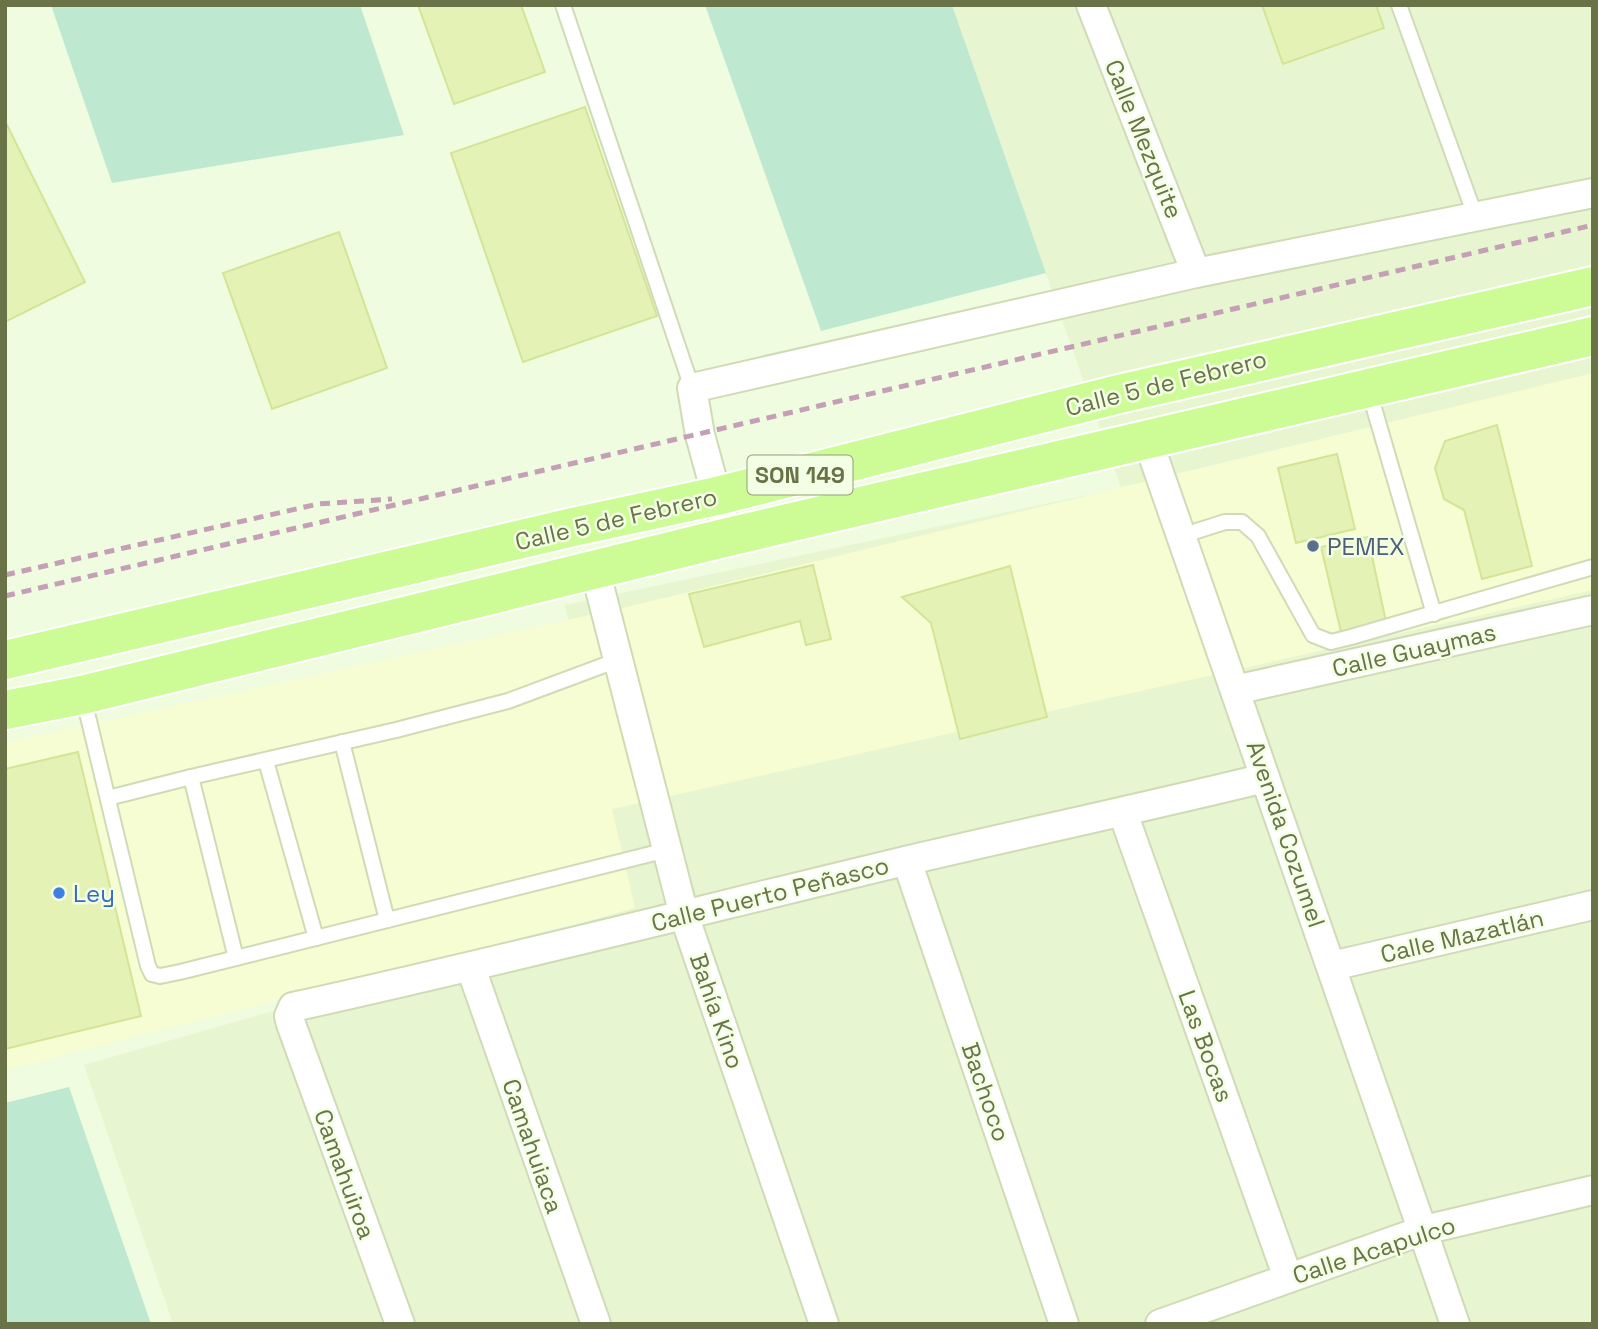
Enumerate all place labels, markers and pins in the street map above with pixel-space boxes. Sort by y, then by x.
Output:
place label: PEMEX [1327,531,1405,562]
marker: PEMEX [1305,538,1321,554]
place label: Ley [73,878,115,909]
marker: Ley [51,885,67,901]

